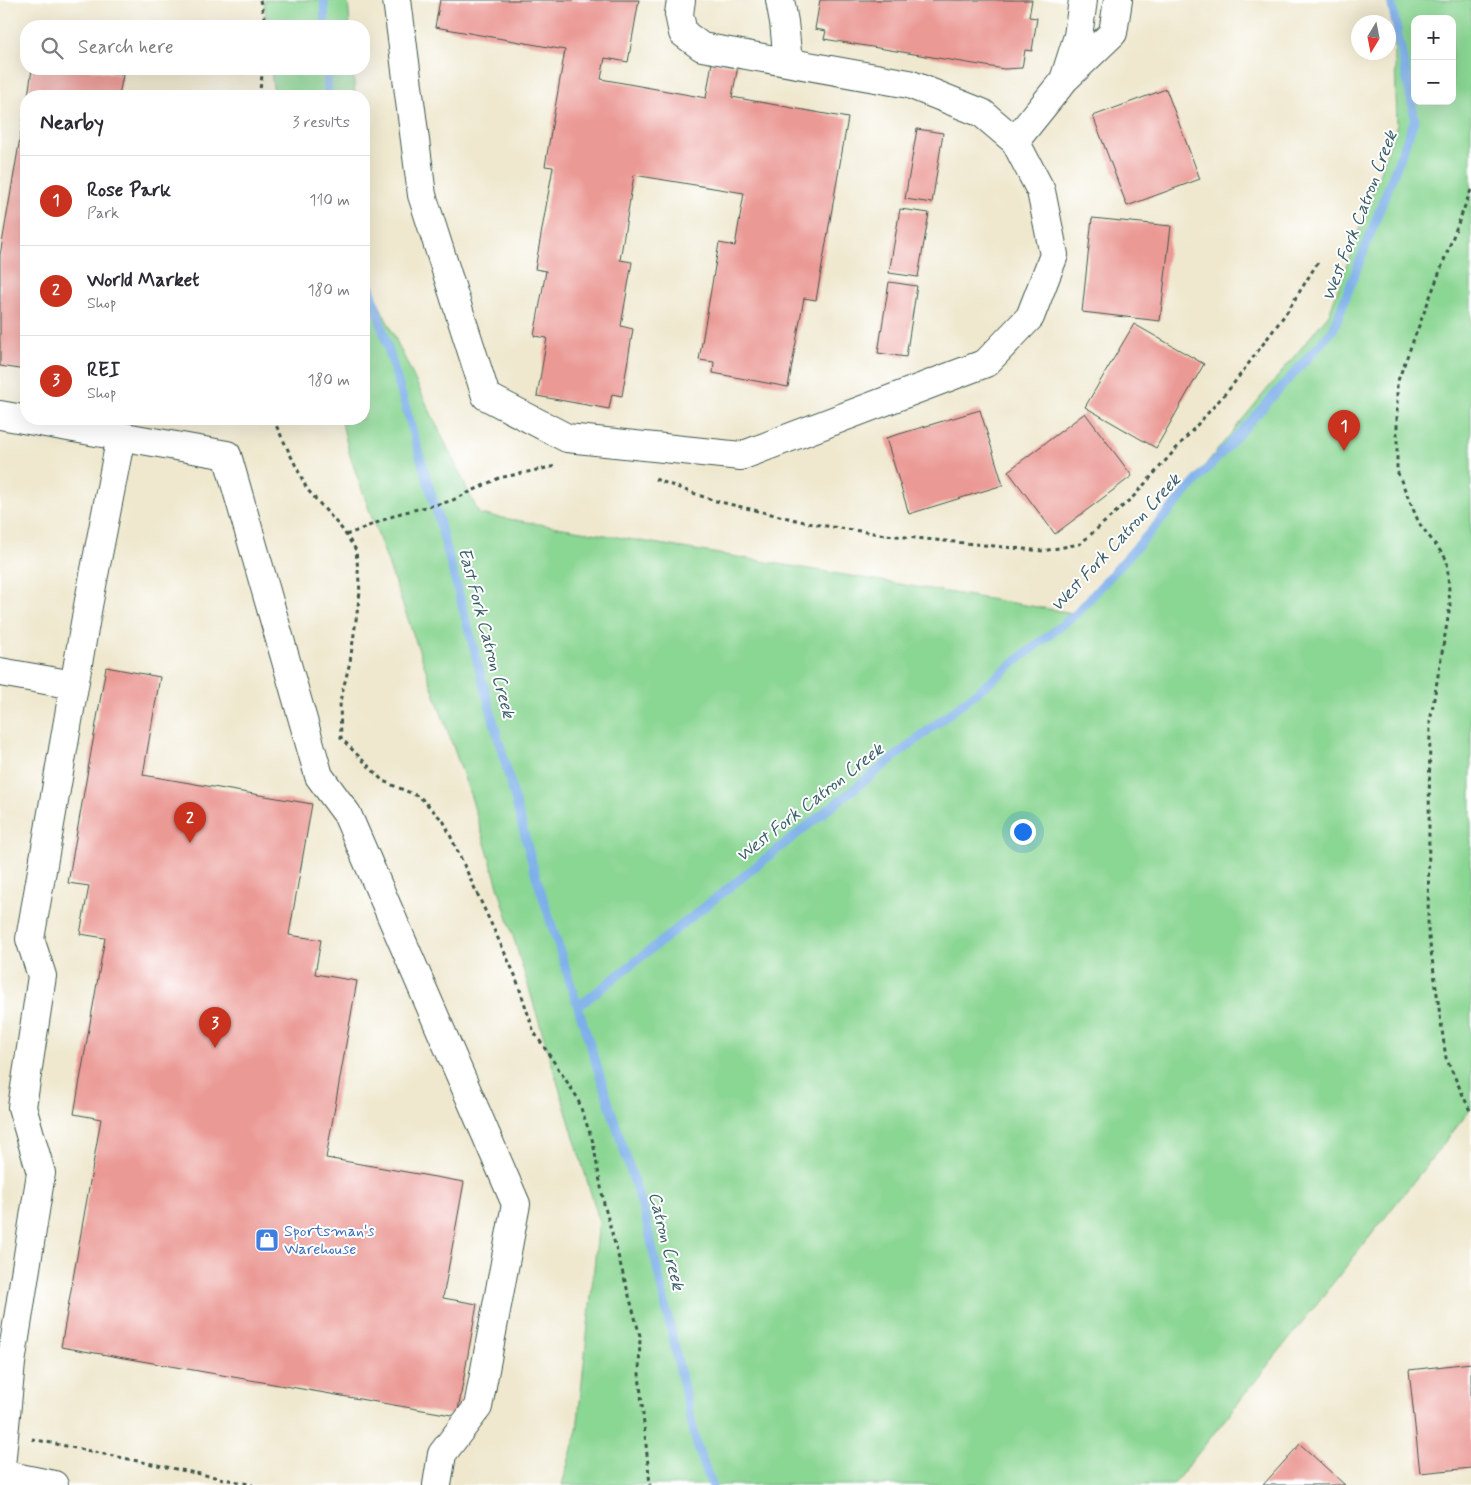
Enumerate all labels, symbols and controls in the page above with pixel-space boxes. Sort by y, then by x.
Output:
north arrow [1351,15,1396,60]
map controls [1411,15,1456,105]
button: + [1411,15,1456,60]
search box [20,20,370,75]
icon: search [38,34,66,62]
text: Search here [78,35,174,60]
button: − [1411,60,1456,105]
text: Nearby [40,109,104,137]
text: 3 results [292,112,350,133]
water label: West Fork Catron Creek [1316,126,1404,305]
text: Rose Park [87,178,171,203]
text: 1 [52,190,60,211]
text: 110 m [309,190,350,211]
text: Park [87,203,119,224]
text: World Market [87,268,199,293]
text: 2 [52,280,60,301]
text: 180 m [307,280,350,301]
text: Shop [87,293,116,314]
text: REI [87,358,120,383]
text: 3 [52,370,60,391]
text: 180 m [307,370,350,391]
text: Shop [87,383,116,404]
pin: 1 [1328,410,1360,451]
water label: West Fork Catron Creek [1046,468,1187,617]
water label: East Fork Catron Creek [452,545,521,722]
water label: West Fork Catron Creek [731,737,889,868]
pin: 2 [174,802,206,843]
your location [1010,819,1036,845]
pin: 3 [199,1007,231,1048]
water label: Catron Creek [642,1189,690,1294]
place label: Sportsman's Warehouse [284,1221,375,1260]
shop icon: Sportsman's Warehouse [254,1227,280,1253]

